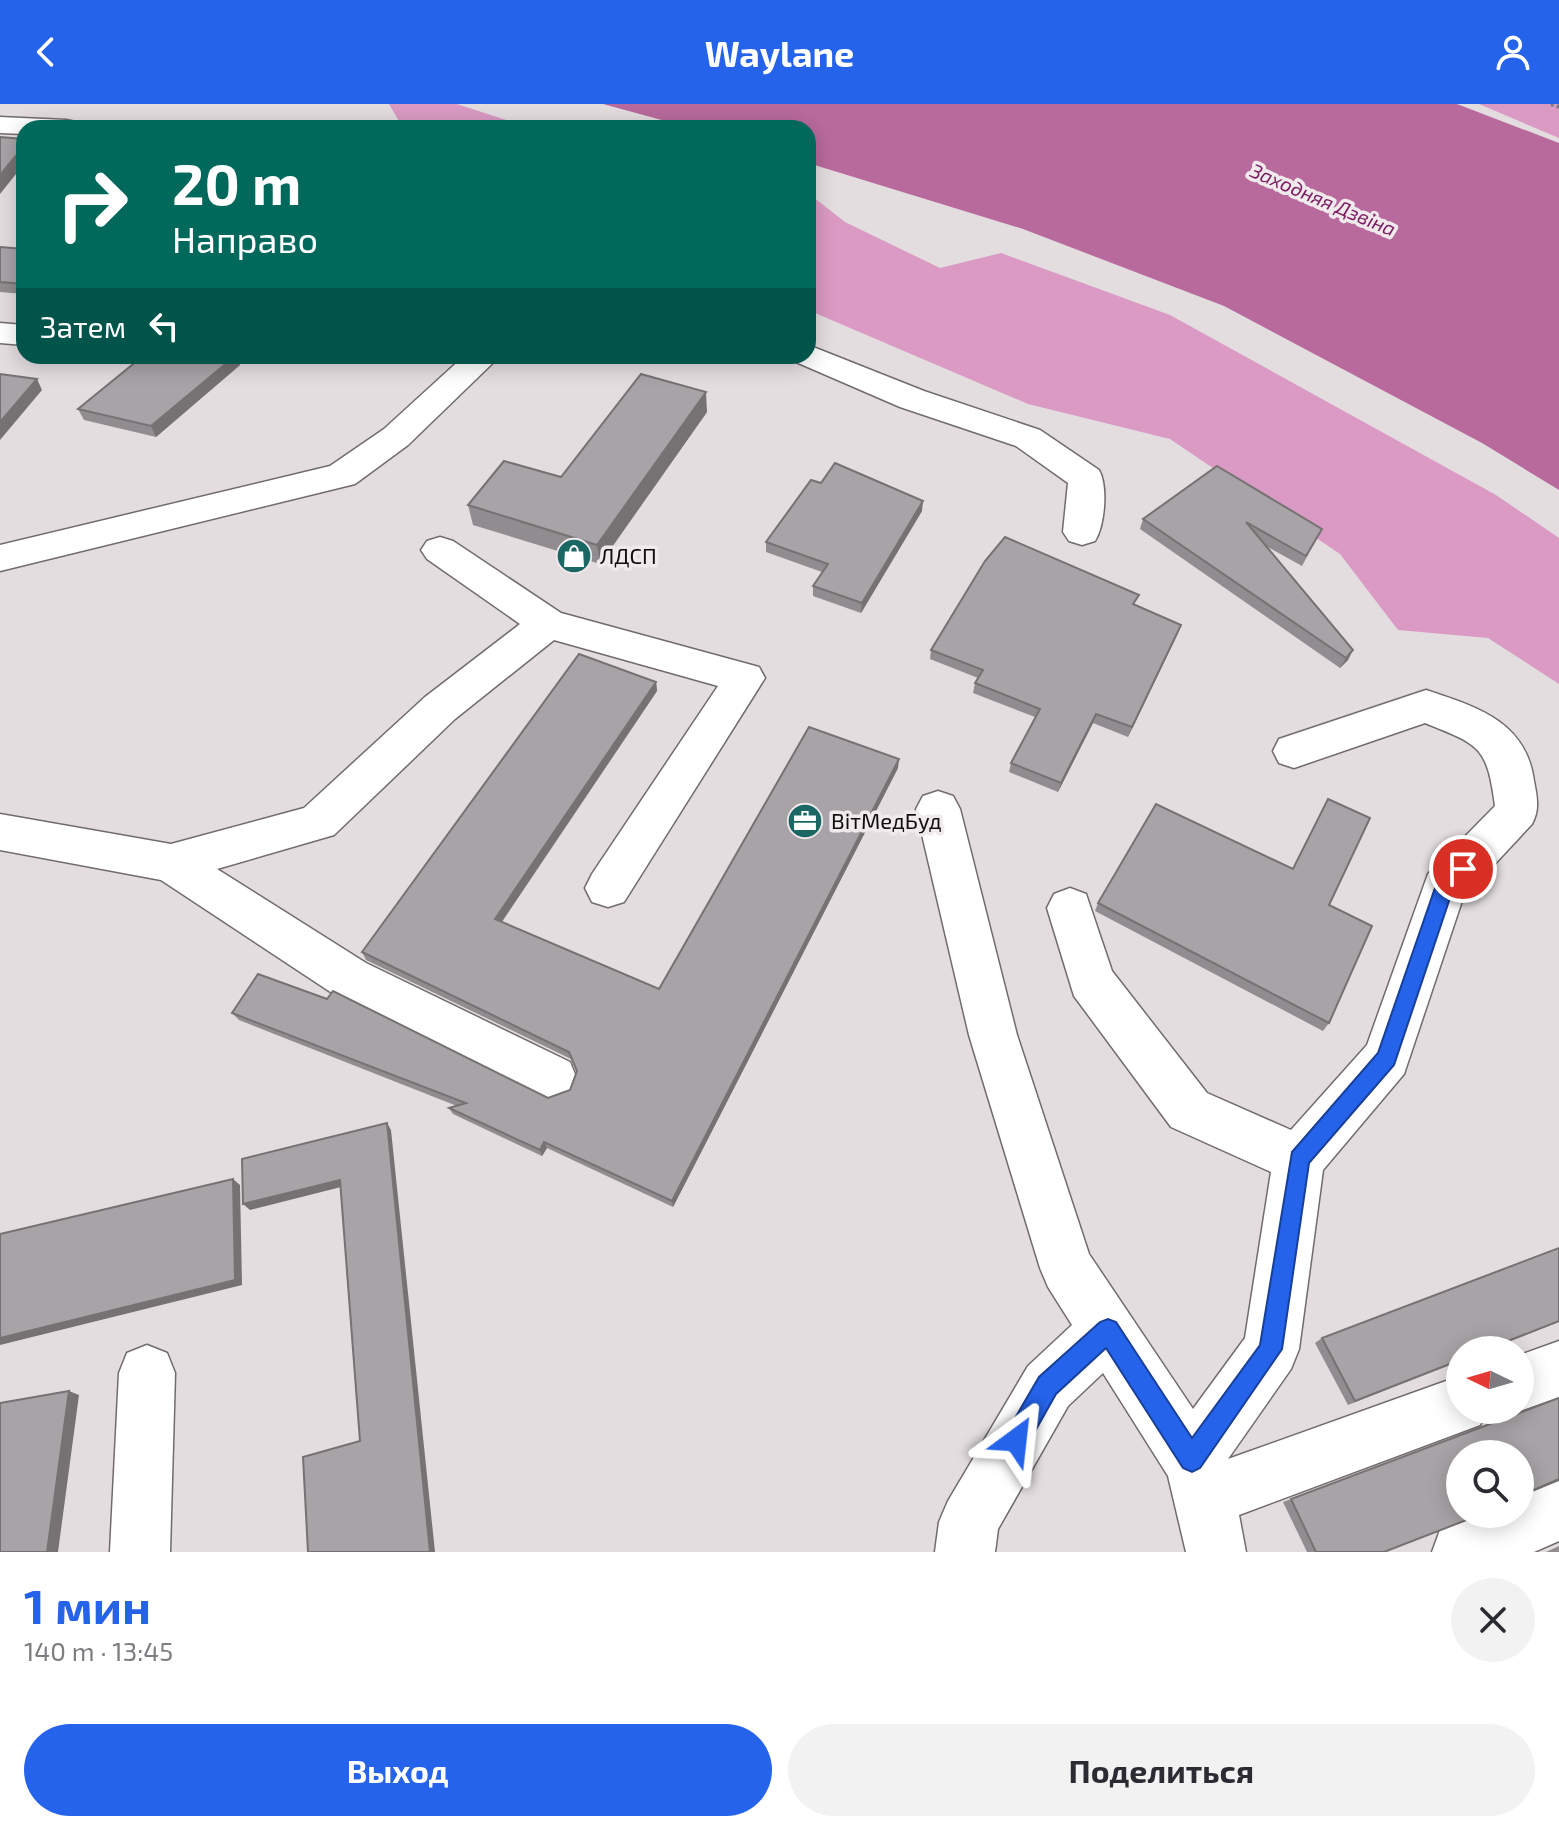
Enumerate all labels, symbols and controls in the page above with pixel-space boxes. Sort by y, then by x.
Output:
icon: back [24,30,68,74]
icon: person [1491,30,1535,74]
text: Waylane [705,31,854,74]
text: 20 m [172,149,301,216]
icon: right [40,152,144,256]
water label: Заходняя Дзвіна [1246,157,1400,241]
text: Направо [172,217,318,260]
icon: left [142,304,186,348]
text: Затем [40,308,126,344]
shop icon: ЛДСП [555,537,593,575]
place label: ЛДСП [600,542,657,568]
office icon: ВітМедБуд [786,802,824,840]
place label: ВітМедБуд [831,807,942,834]
pin [1429,835,1497,903]
icon: arrive [1441,847,1485,891]
north arrow [1446,1336,1534,1424]
map controls [1446,1336,1534,1528]
position arrow [974,1398,1058,1482]
button: search [1446,1440,1534,1528]
text: 1 мин [24,1576,151,1634]
button: close [1451,1578,1535,1662]
text: 140 m · 13:45 [24,1635,173,1666]
button: Выход [24,1724,772,1816]
button: Поделиться [788,1724,1535,1816]

